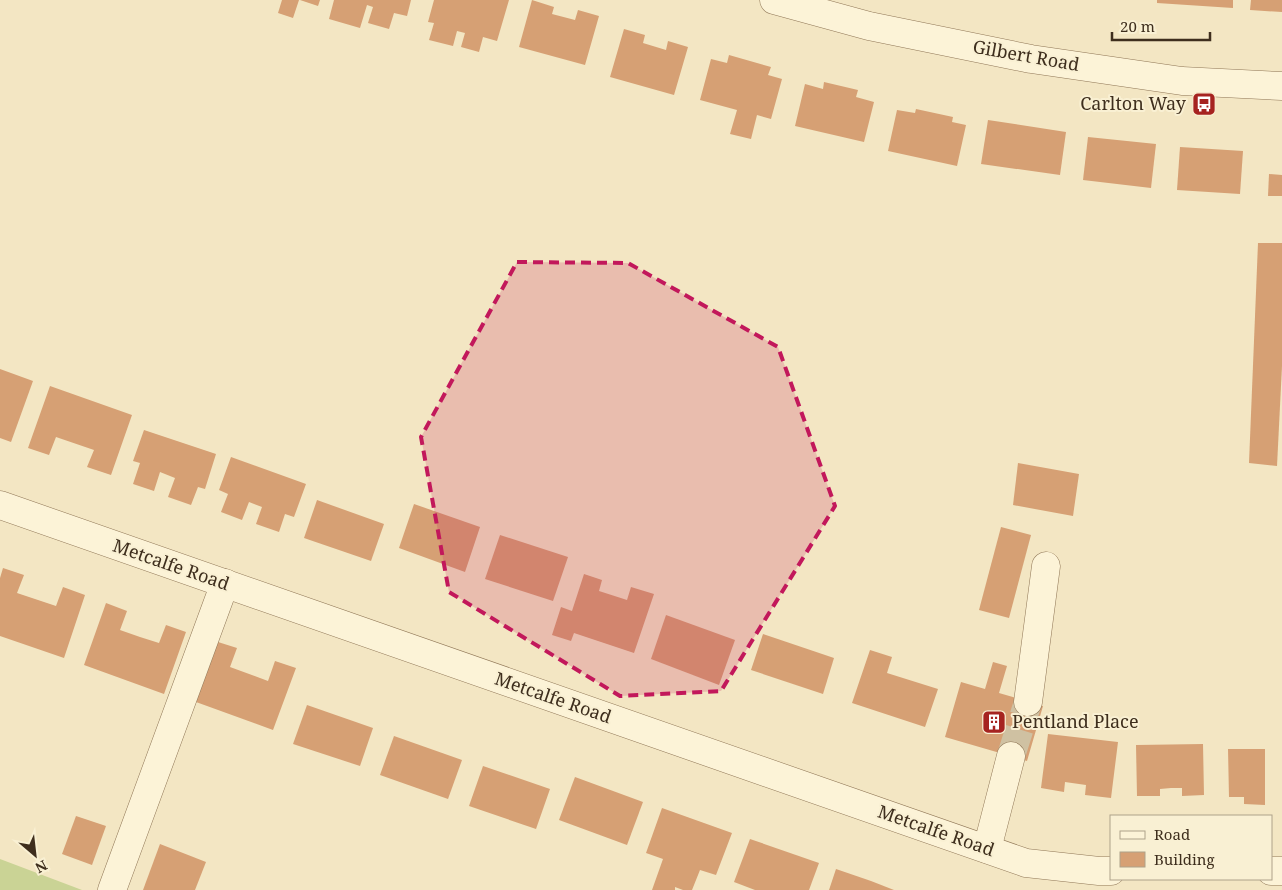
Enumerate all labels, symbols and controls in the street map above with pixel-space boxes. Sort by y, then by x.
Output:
scale bar [1112,10,1210,42]
text: 20 m [1120,16,1155,36]
street label: Gilbert Road [971,34,1081,76]
place label: Carlton Way [1080,91,1187,115]
bus stop icon: Carlton Way [1191,91,1217,117]
street label: Metcalfe Road [110,533,233,595]
street label: Metcalfe Road [492,666,615,728]
building icon: Pentland Place [981,709,1007,735]
place label: Pentland Place [1012,709,1139,733]
street label: Metcalfe Road [875,799,998,861]
legend [1110,815,1272,880]
text: Road [1154,824,1190,844]
north arrow [10,830,60,880]
text: Building [1154,849,1215,869]
text: N [32,856,51,878]

